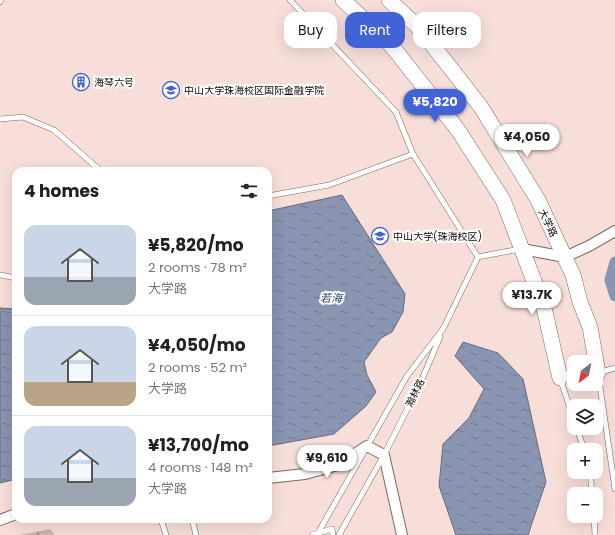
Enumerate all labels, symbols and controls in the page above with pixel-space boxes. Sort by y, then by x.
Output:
chip: Buy [284,12,337,48]
chip: Rent [345,12,405,48]
chip: Filters [413,12,481,48]
building icon: 海琴六号 [71,72,91,92]
place label: 海琴六号 [94,75,134,90]
school or university icon: 中山大学珠海校区国际金融学院 [161,80,181,100]
place label: 中山大学珠海校区国际金融学院 [184,83,324,98]
pin: ¥5,820 [402,89,468,123]
text: ¥5,820 [412,92,458,111]
pin: ¥4,050 [494,124,560,158]
text: ¥4,050 [504,127,550,146]
text: 4 homes [24,179,99,203]
icon: filters [238,180,260,202]
street label: 大学路 [535,206,561,240]
school or university icon: 中山大学(珠海校区) [370,226,390,246]
place label: 中山大学(珠海校区) [393,229,482,244]
text: ¥5,820/mo [148,233,244,257]
icon: home [56,241,104,289]
text: 2 rooms · 78 m² [148,258,247,277]
text: 大学路 [148,279,187,298]
pin: ¥13.7K [499,282,565,316]
text: ¥13.7K [511,285,553,304]
water label: 若海 [320,290,344,306]
text: ¥4,050/mo [148,333,246,357]
icon: home [56,342,104,390]
north arrow [567,355,603,391]
map controls [567,355,603,523]
text: 2 rooms · 52 m² [148,358,247,377]
street label: 瀚林路 [402,376,428,410]
text: 大学路 [148,379,187,398]
button: layers [567,399,603,435]
text: ¥13,700/mo [148,433,249,457]
icon: home [56,442,104,490]
button: + [567,443,603,479]
pin: ¥9,610 [294,445,360,479]
text: ¥9,610 [306,448,348,467]
text: 4 rooms · 148 m² [148,458,253,477]
text: 大学路 [148,479,187,498]
button: − [567,487,603,523]

